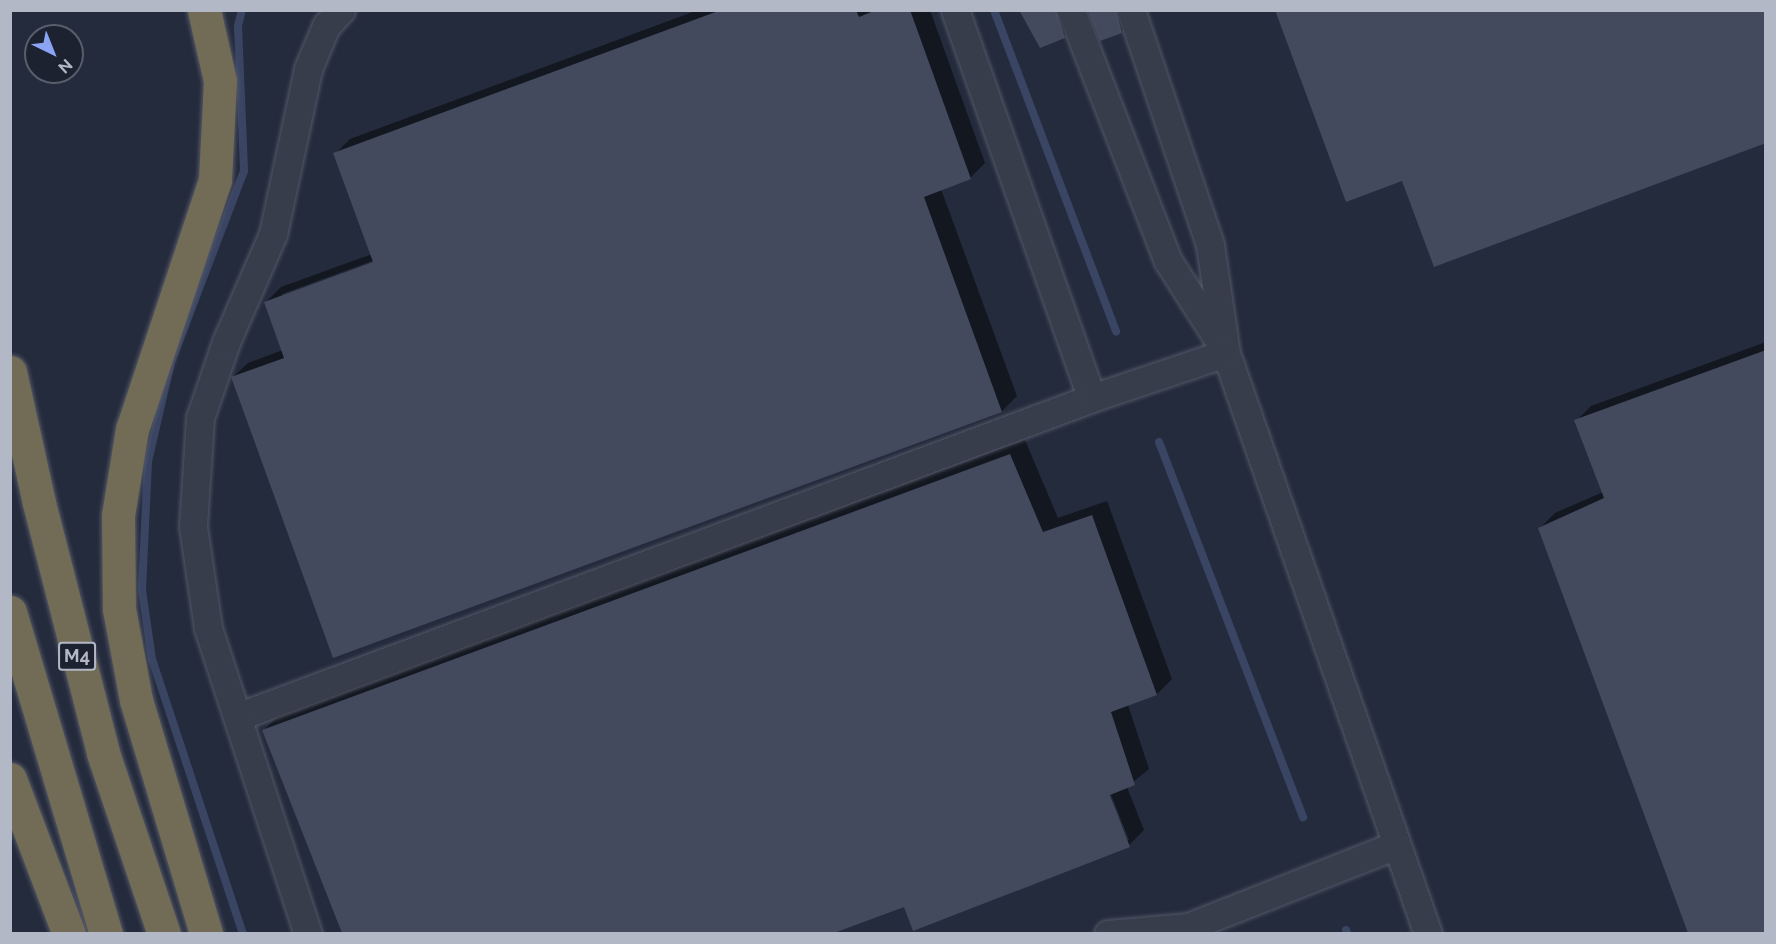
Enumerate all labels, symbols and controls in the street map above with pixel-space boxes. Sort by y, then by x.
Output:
north arrow [24,24,84,84]
text: N [54,55,76,77]
road number: M4 [58,641,97,671]

